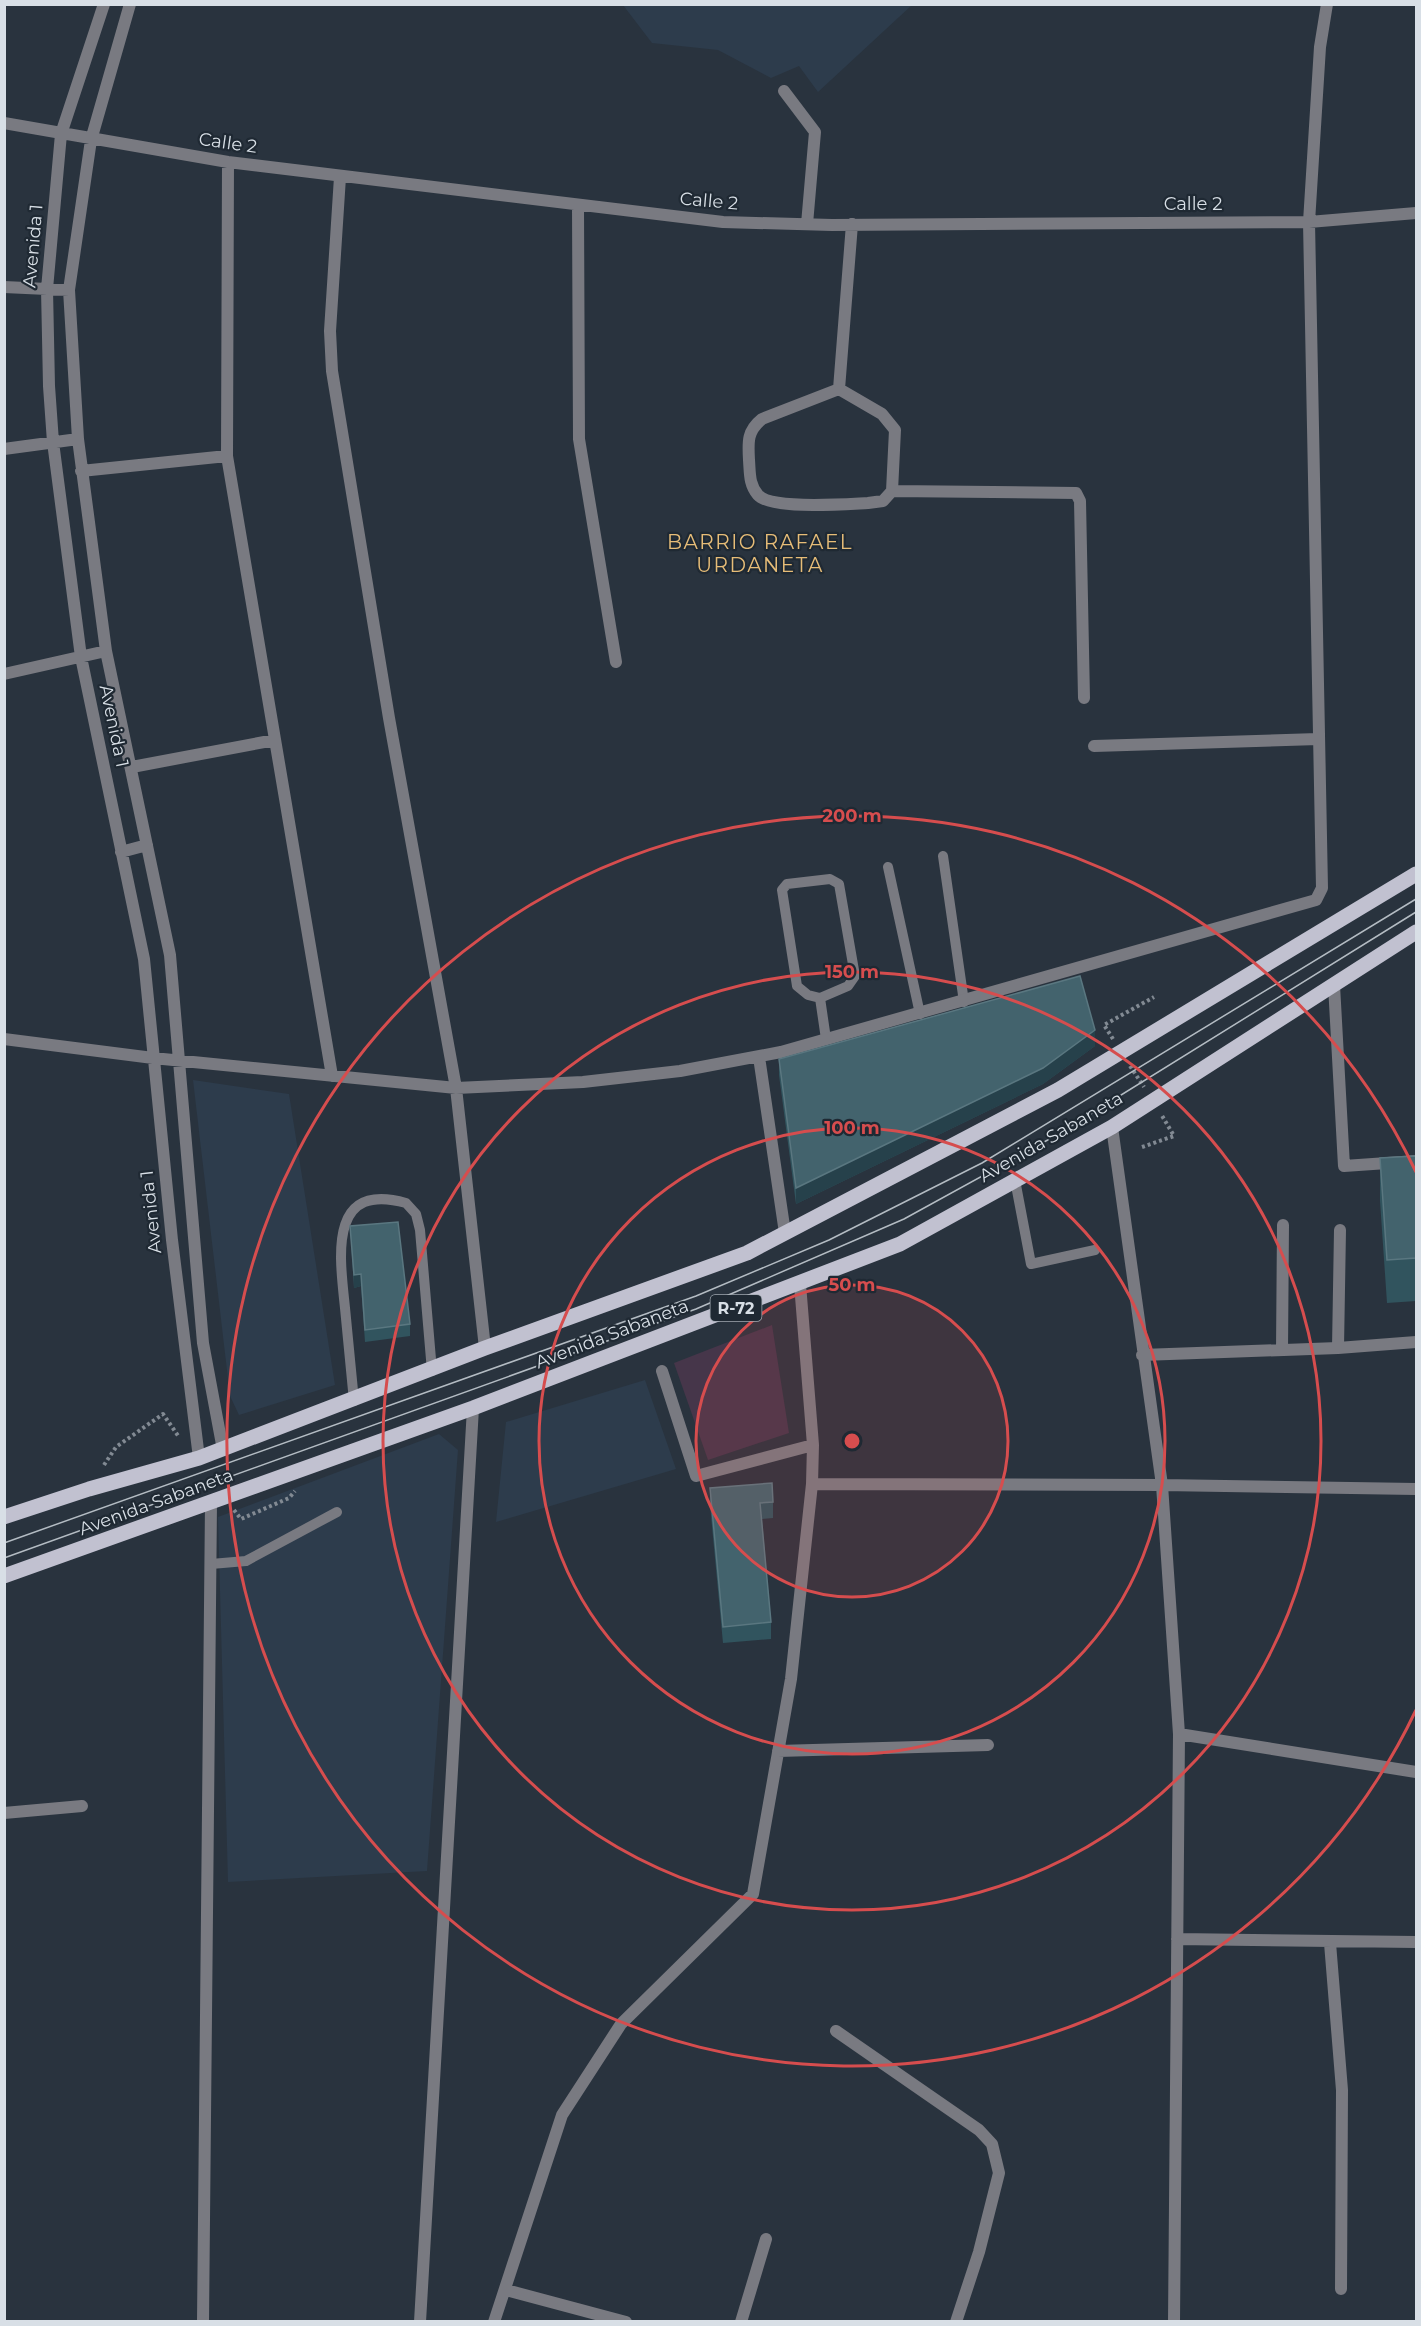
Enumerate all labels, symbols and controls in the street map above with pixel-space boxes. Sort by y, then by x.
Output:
street label: Calle 2 [197,128,259,158]
street label: Calle 2 [679,187,739,215]
street label: Calle 2 [1164,193,1222,215]
street label: Avenida 1 [18,203,48,289]
district label: BARRIO RAFAEL URDANETA [667,530,853,577]
street label: Avenida 1 [95,683,133,769]
text: 200 m [822,805,882,827]
text: 150 m [825,961,879,983]
street label: Avenida Sabaneta [975,1087,1127,1187]
text: 100 m [824,1117,880,1139]
street label: Avenida 1 [136,1169,166,1255]
text: 50 m [829,1274,875,1296]
street label: Avenida Sabaneta [532,1295,692,1373]
road number: R-72 [710,1295,762,1321]
centre of rings [842,1431,862,1451]
street label: Avenida Sabaneta [76,1464,236,1540]

